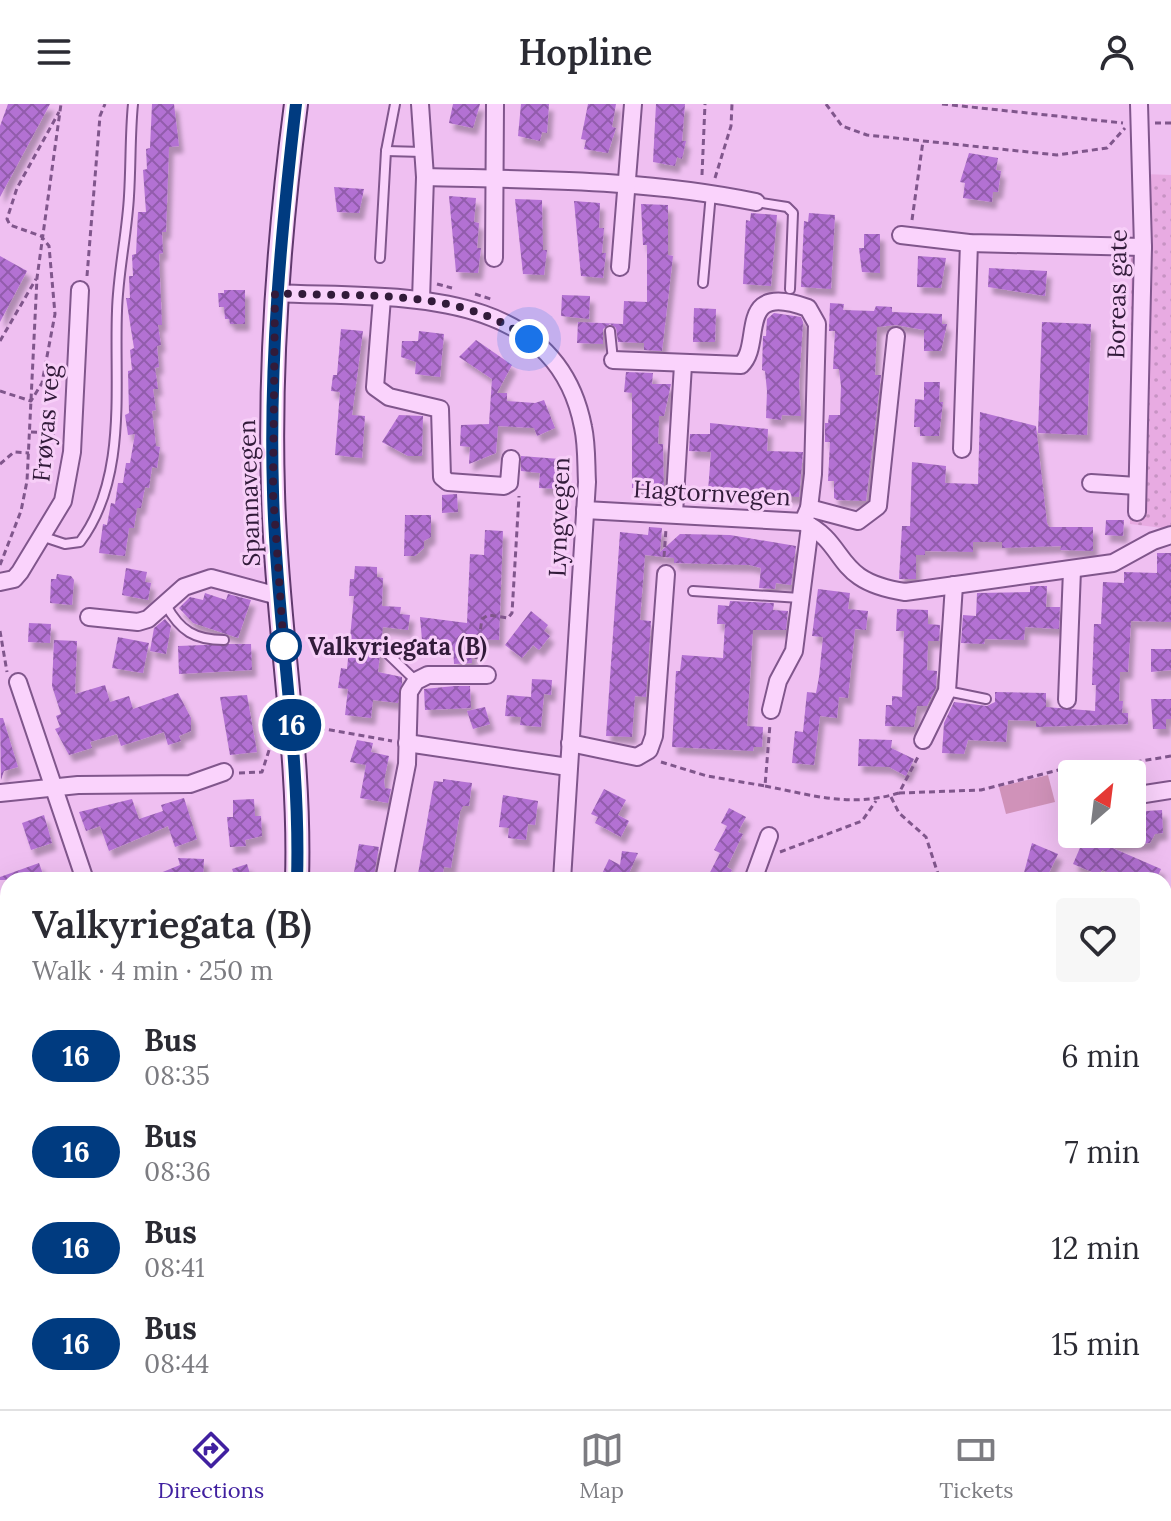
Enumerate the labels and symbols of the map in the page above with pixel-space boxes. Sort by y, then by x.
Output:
street label: Boreas gate [1100,229,1134,359]
your location [509,319,549,359]
street label: Frøyas veg [25,362,67,483]
street label: Spannavegen [231,419,267,567]
street label: Lyngvegen [541,457,577,577]
street label: Hagtornvegen [632,473,792,513]
marker: Valkyriegata (B) [267,629,301,663]
place label: Valkyriegata (B) [308,631,487,662]
line badge: 16 [256,699,328,751]
north arrow [1058,760,1146,848]

